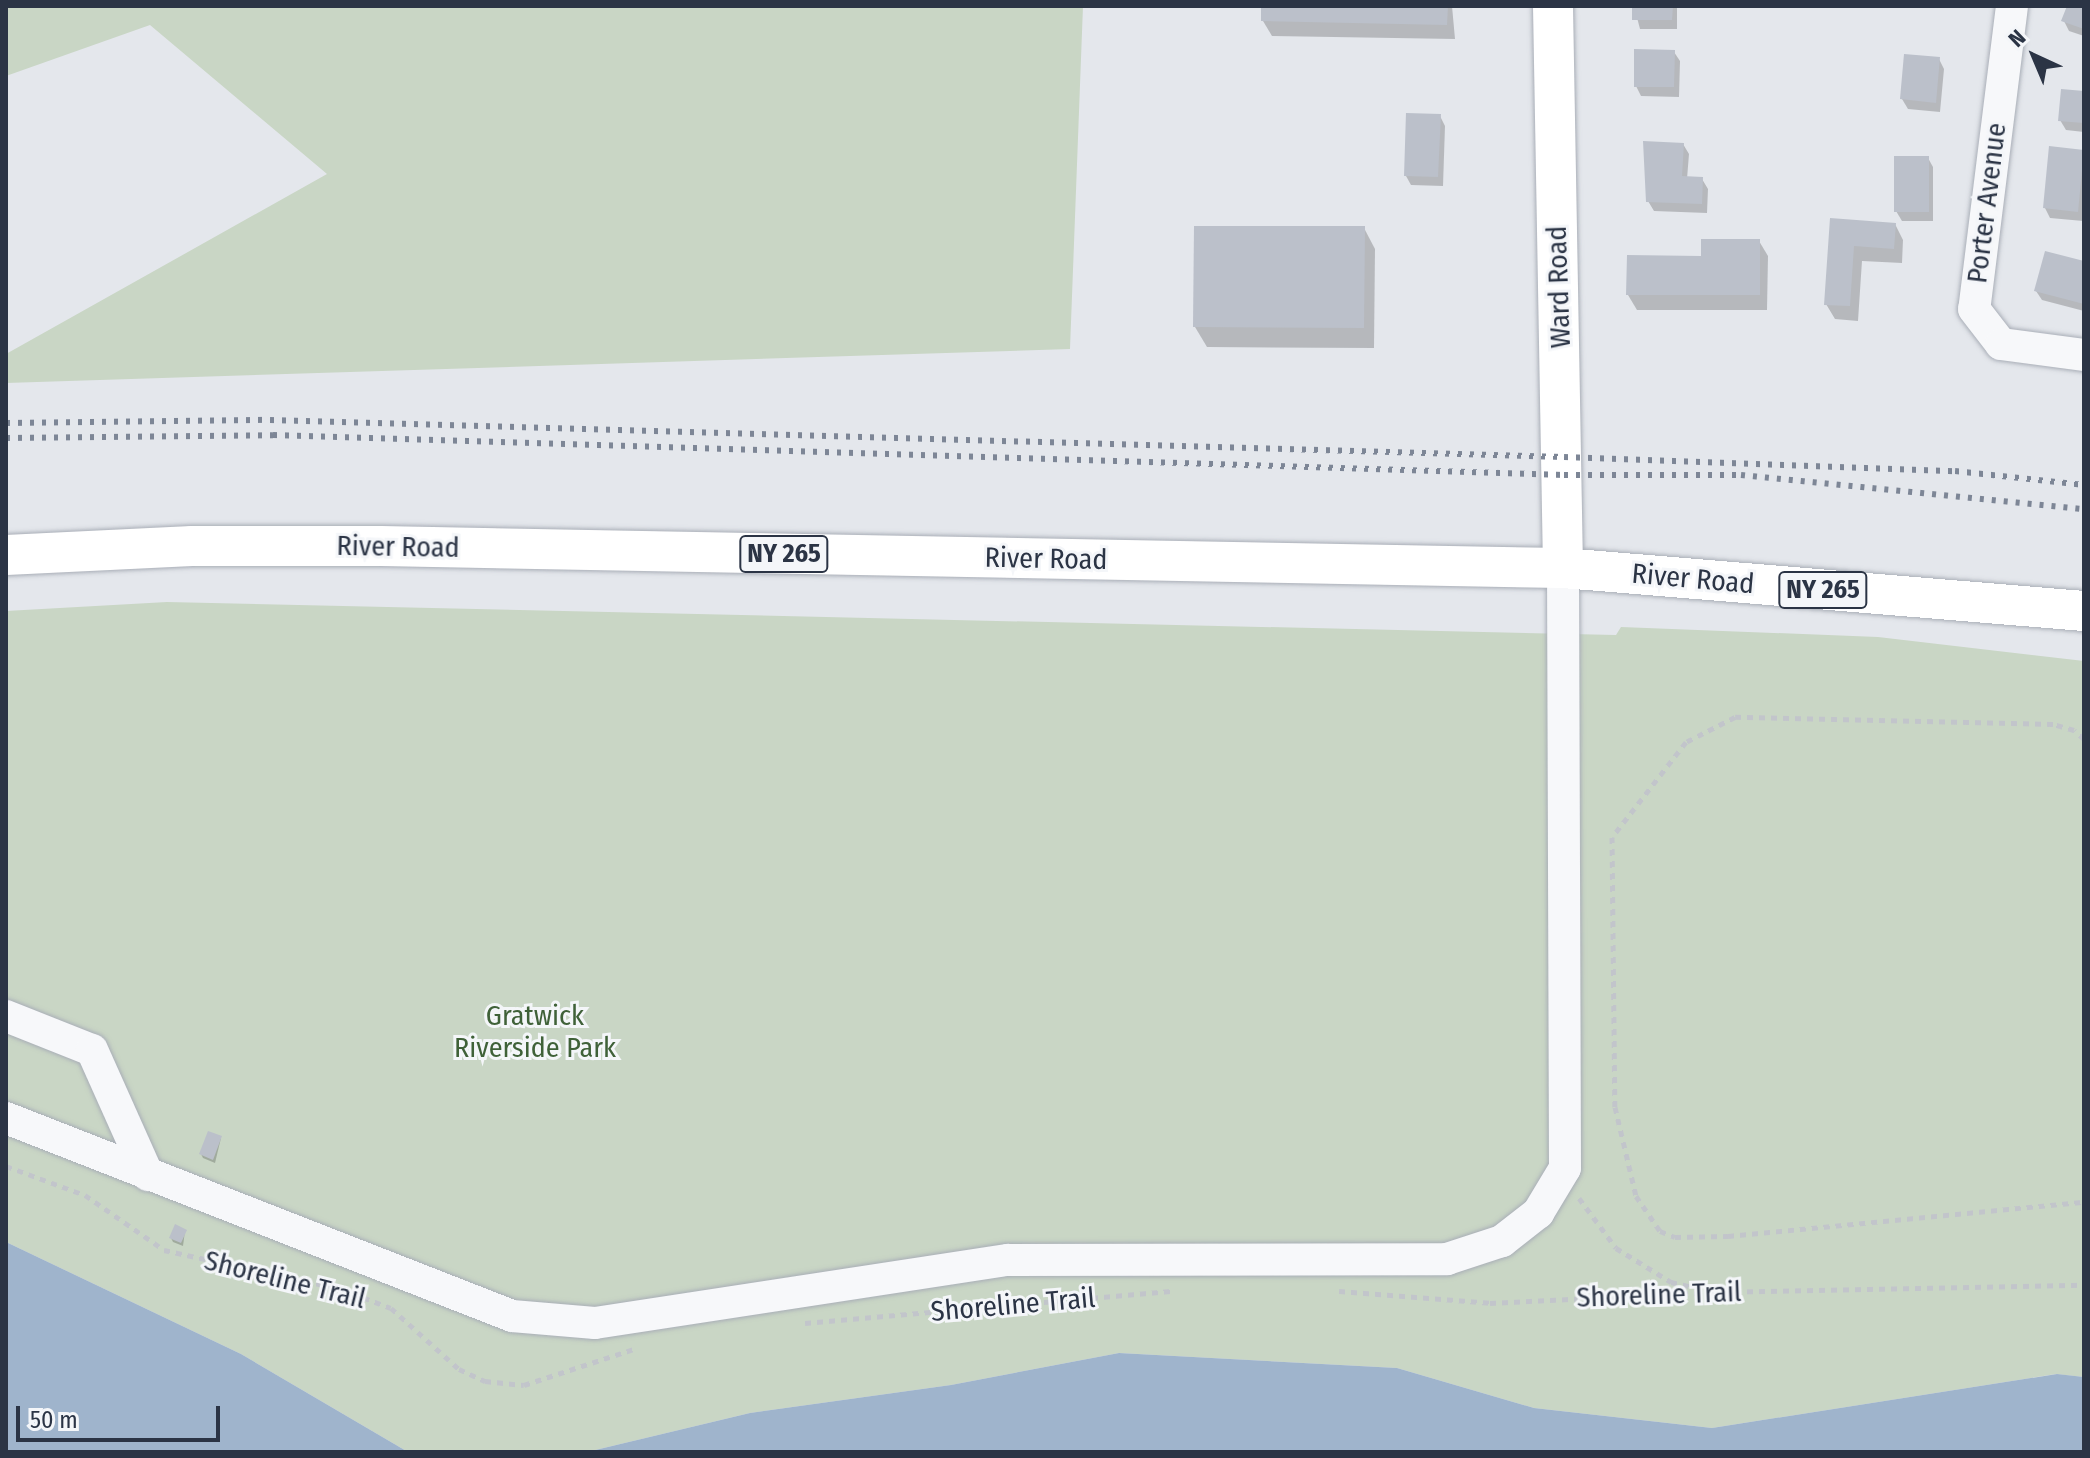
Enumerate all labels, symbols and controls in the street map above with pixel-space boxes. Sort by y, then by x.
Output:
north arrow [1994,16,2074,96]
text: N [2003,24,2031,53]
street label: Porter Avenue [1960,121,2014,285]
street label: Ward Road [1540,225,1578,349]
street label: River Road [336,529,460,565]
road number: NY 265 [738,532,830,576]
street label: River Road [984,541,1108,577]
street label: River Road [1630,557,1756,601]
road number: NY 265 [1777,568,1869,612]
park label: Gratwick Riverside Park [454,999,616,1065]
street label: Shoreline Trail [201,1244,369,1316]
street label: Shoreline Trail [1576,1275,1742,1315]
street label: Shoreline Trail [929,1281,1097,1329]
scale bar [20,1390,224,1440]
text: 50 m [30,1406,78,1434]

